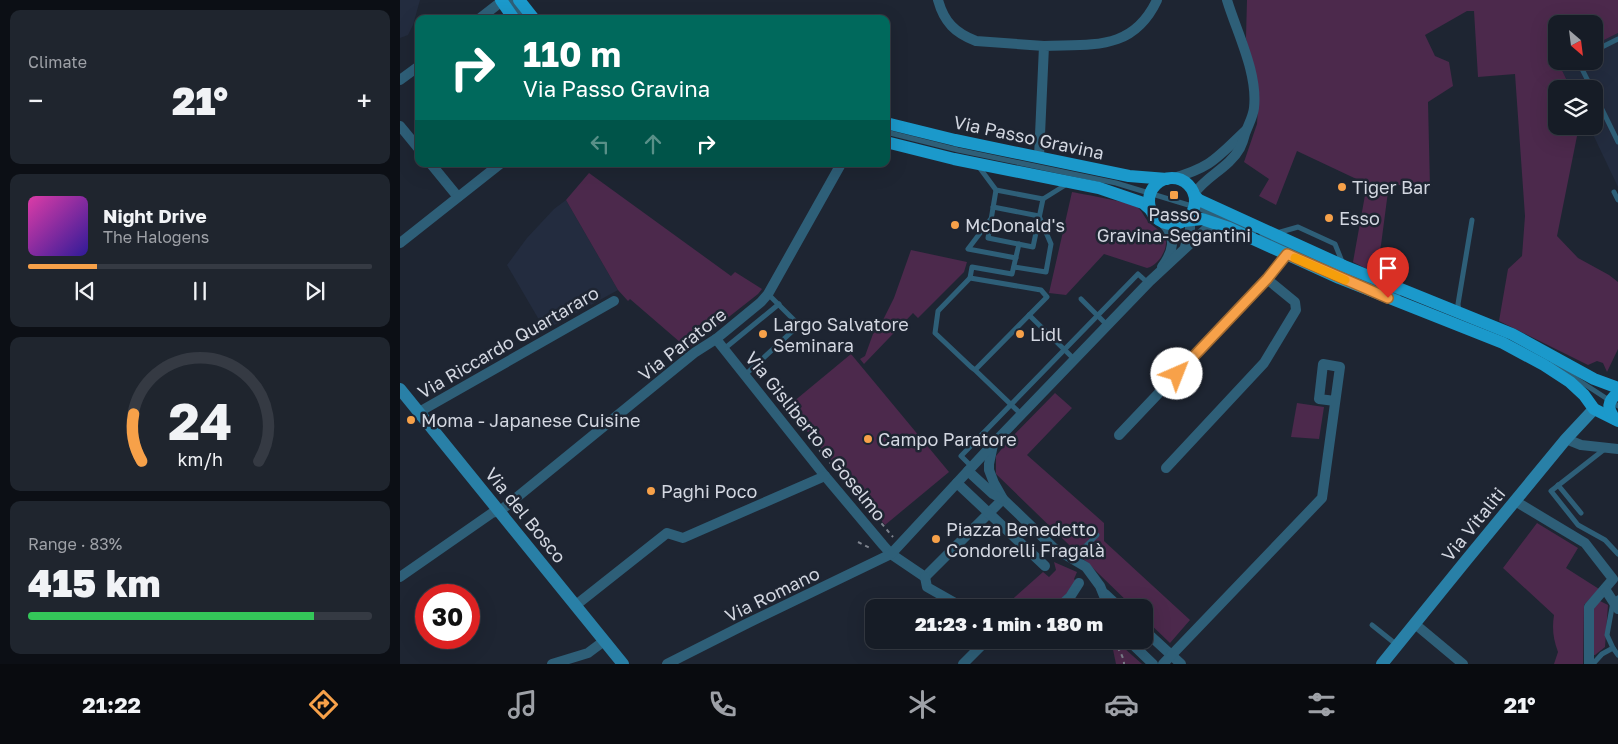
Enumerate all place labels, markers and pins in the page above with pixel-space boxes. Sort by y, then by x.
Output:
place label: Tiger Bar [1352,176,1430,198]
marker: Tiger Bar [1336,181,1348,193]
marker: Passo Gravina-Segantini [1168,189,1180,201]
place label: Passo Gravina-Segantini [1097,203,1251,246]
place label: Esso [1339,207,1380,229]
marker: Esso [1323,212,1335,224]
place label: McDonald's [965,214,1065,236]
marker: McDonald's [949,219,961,231]
pin [1367,247,1409,298]
place label: Largo Salvatore Seminara [773,313,909,356]
place label: Lidl [1030,323,1062,345]
marker: Largo Salvatore Seminara [757,328,769,340]
marker: Lidl [1014,328,1026,340]
place label: Moma - Japanese Cuisine [421,409,640,431]
marker: Moma - Japanese Cuisine [405,414,417,426]
place label: Campo Paratore [878,428,1017,450]
marker: Campo Paratore [862,433,874,445]
place label: Paghi Poco [661,480,757,502]
marker: Paghi Poco [645,485,657,497]
place label: Piazza Benedetto Condorelli Fragalà [946,518,1105,561]
marker: Piazza Benedetto Condorelli Fragalà [930,533,942,545]

